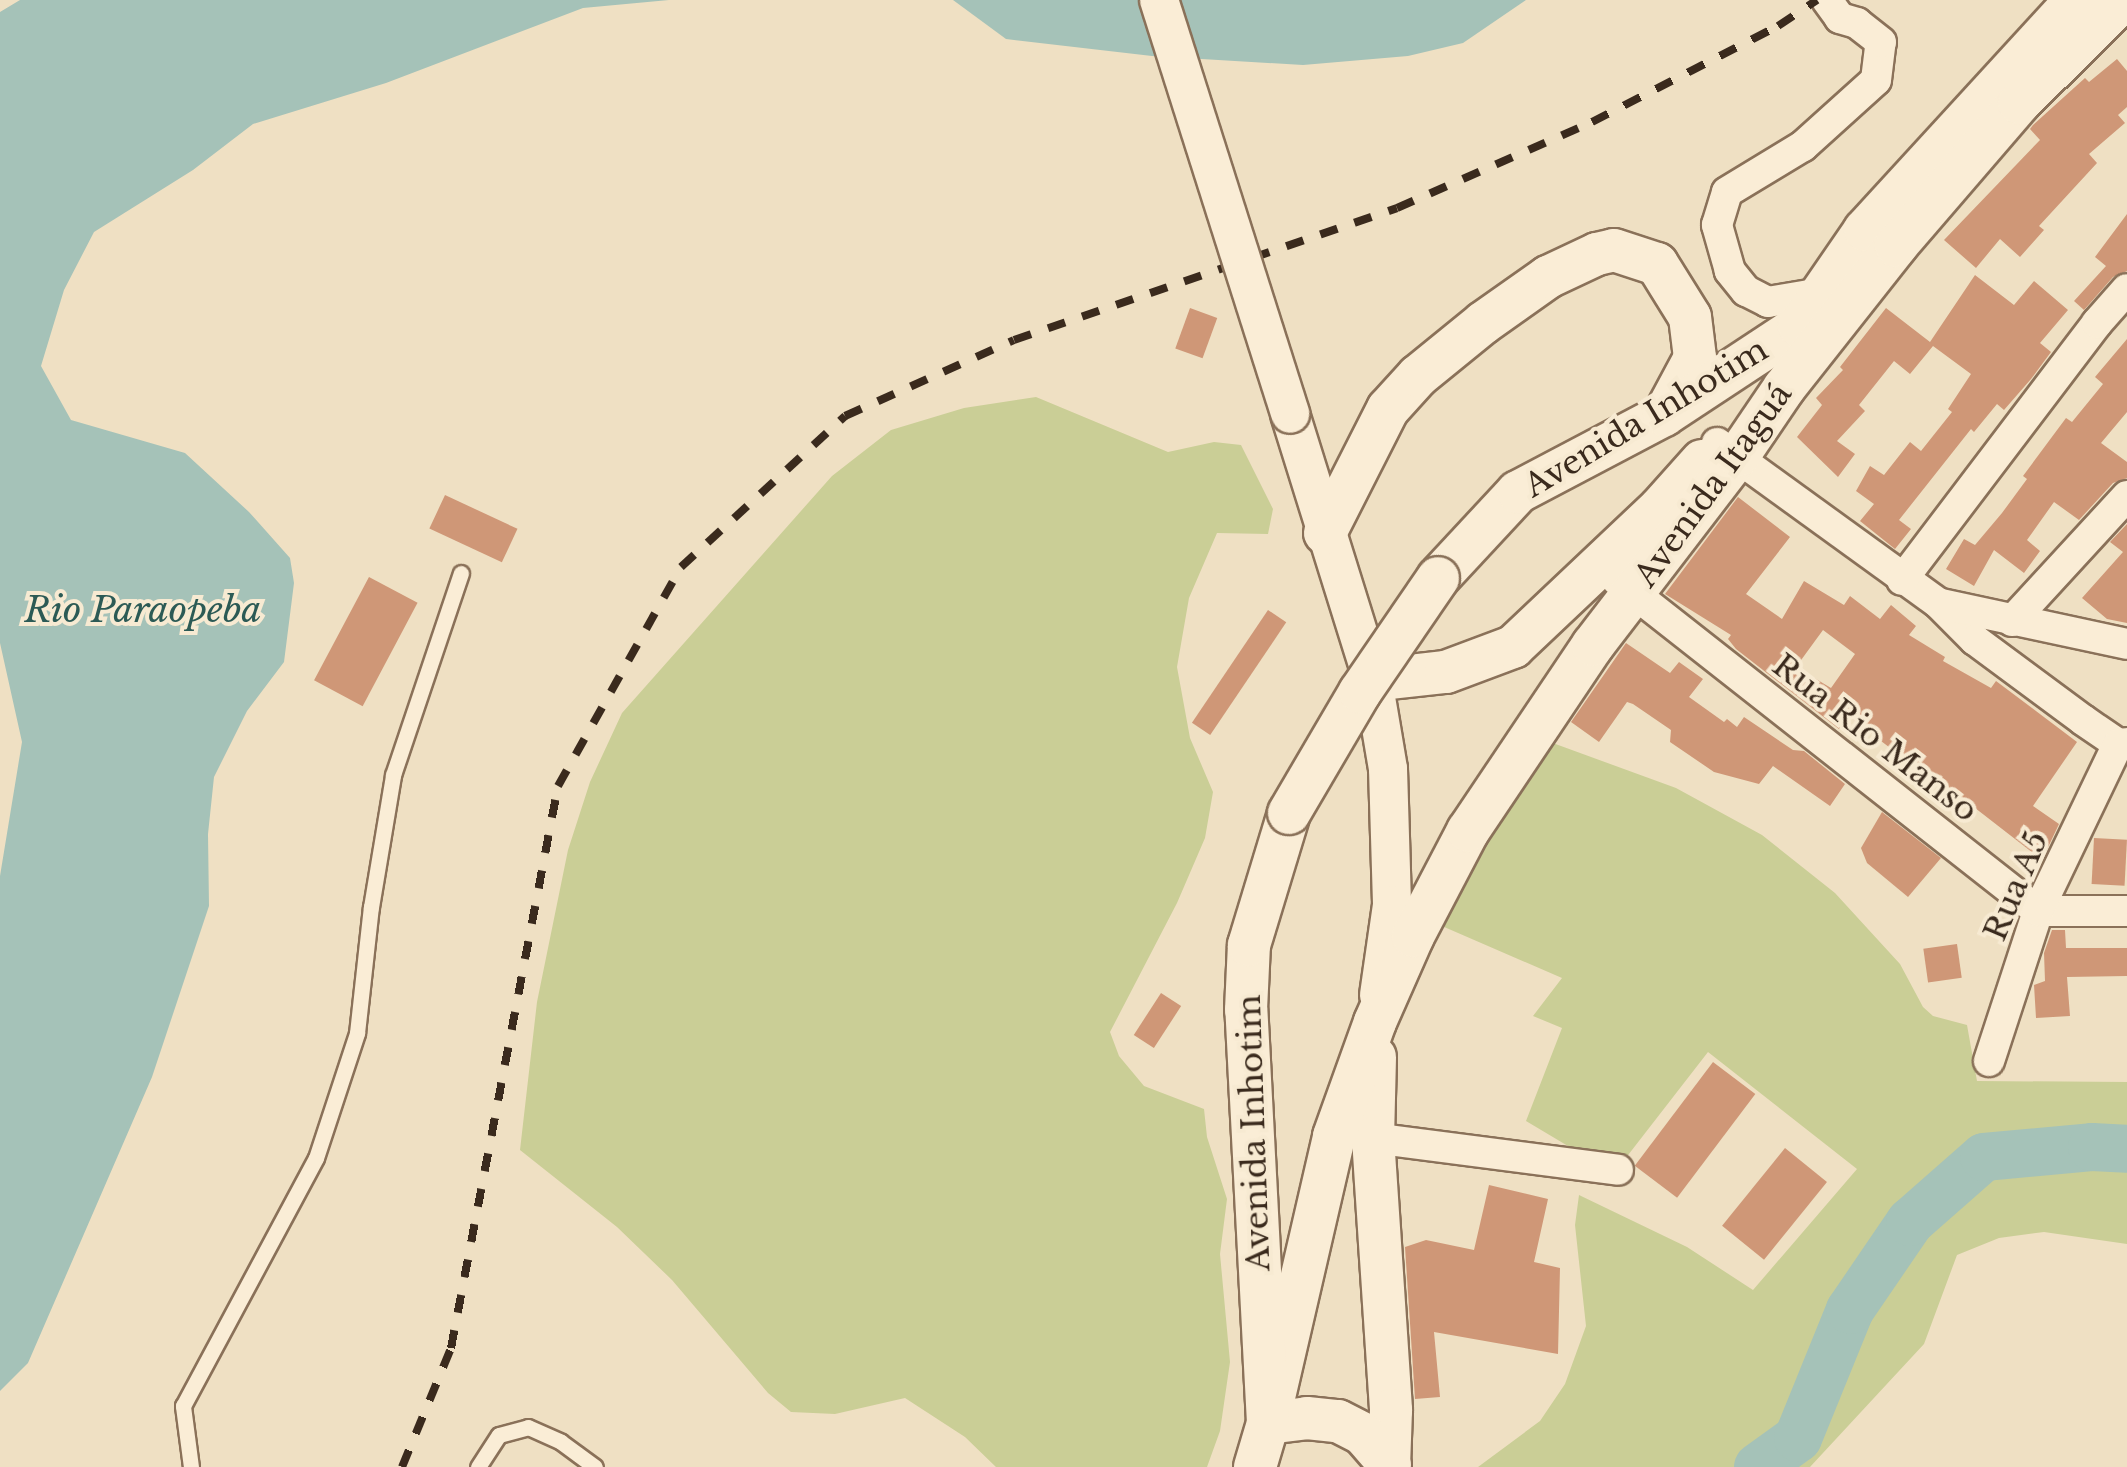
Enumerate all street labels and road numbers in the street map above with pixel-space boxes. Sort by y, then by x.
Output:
street label: Avenida Inhotim [1517,330,1775,506]
street label: Avenida Itaguá [1626,376,1800,594]
street label: Rua Rio Manso [1765,646,1985,830]
street label: Rua A5 [1976,825,2056,947]
street label: Avenida Inhotim [1230,994,1278,1272]

